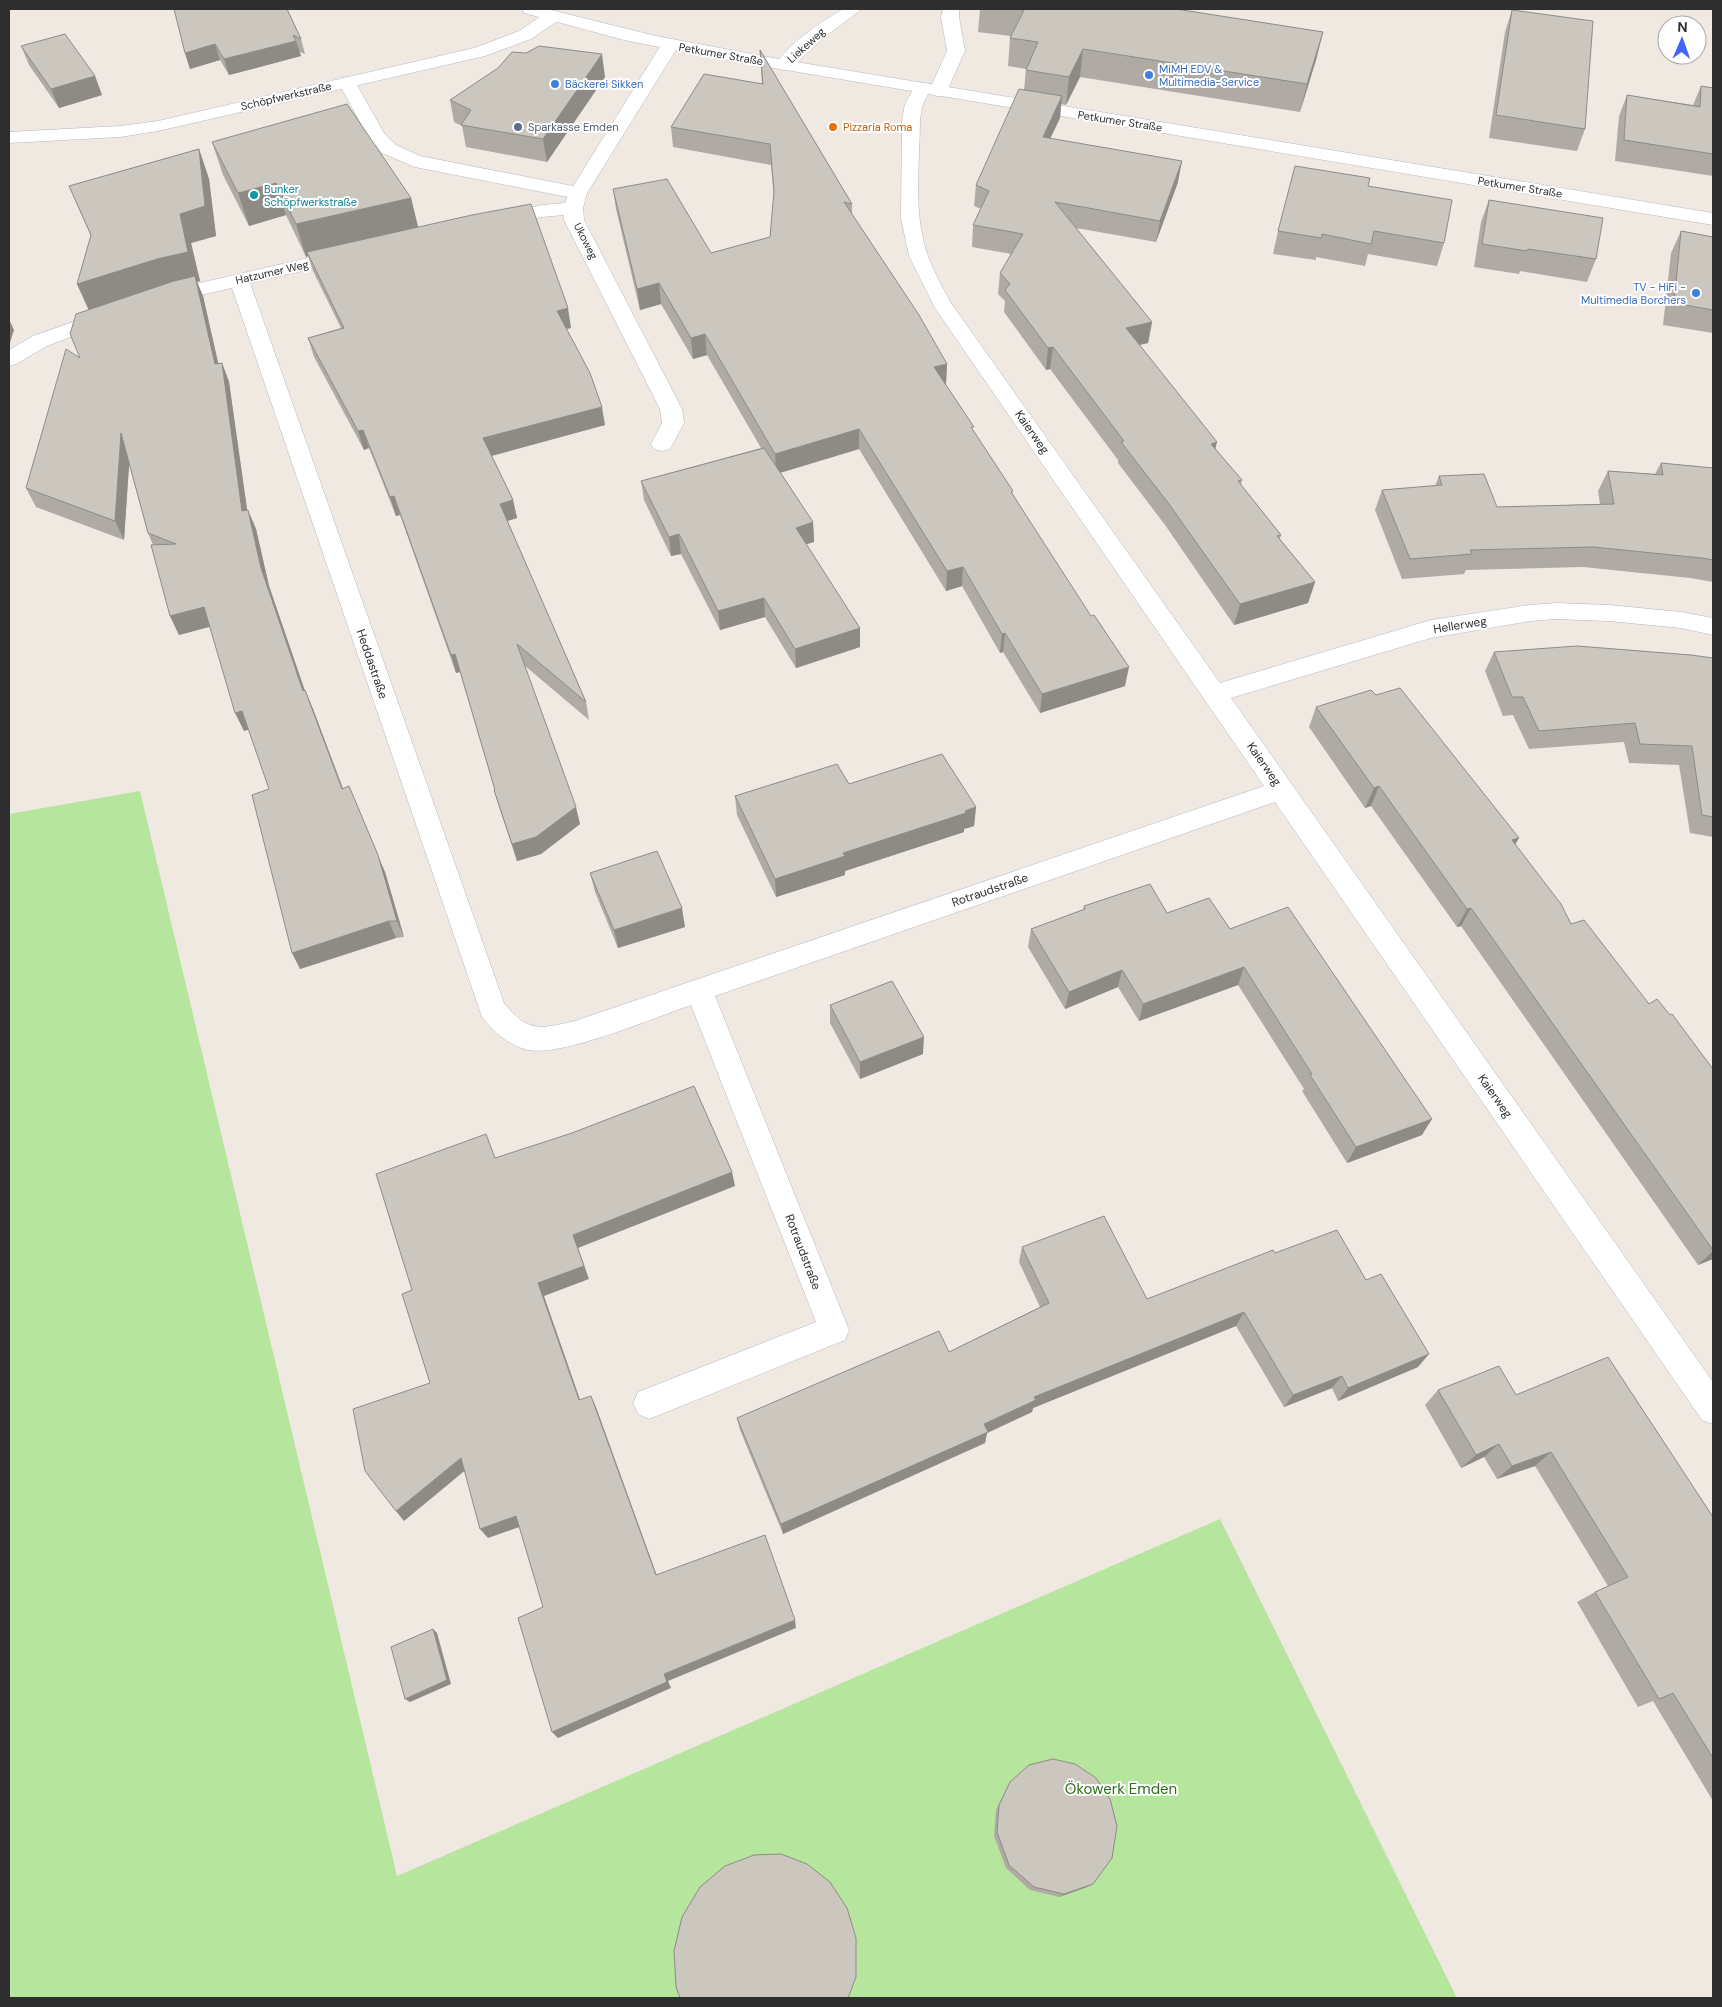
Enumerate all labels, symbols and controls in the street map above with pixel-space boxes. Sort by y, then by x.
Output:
north arrow [1657,15,1707,65]
text: N [1677,18,1688,36]
street label: Liekeweg [784,24,828,66]
street label: Petkumer Straße [678,40,764,68]
place label: MiMH EDV & Multimedia-Service [1159,62,1259,89]
marker: MiMH EDV & Multimedia-Service [1143,69,1155,81]
place label: Bäckerei Sikken [565,77,643,91]
marker: Bäckerei Sikken [549,78,561,90]
street label: Schöpfwerkstraße [239,79,333,113]
street label: Petkumer Straße [1077,107,1163,135]
place label: Sparkasse Emden [528,120,619,134]
place label: Pizzaria Roma [843,120,912,134]
marker: Sparkasse Emden [512,121,524,133]
marker: Pizzaria Roma [827,121,839,133]
street label: Petkumer Straße [1477,173,1563,201]
place label: Bunker Schöpfwerkstraße [264,182,357,209]
marker: Bunker Schöpfwerkstraße [248,189,260,201]
street label: Ukoweg [571,220,601,262]
street label: Hatzumer Weg [234,257,310,287]
place label: TV - HiFi - Multimedia Borchers [1581,280,1686,307]
marker: TV - HiFi - Multimedia Borchers [1690,287,1702,299]
street label: Kaierweg [1011,407,1053,457]
street label: Hellerweg [1432,613,1488,637]
street label: Heddastraße [353,627,391,701]
street label: Kaierweg [1243,739,1285,789]
street label: Rotraudstraße [950,869,1030,911]
street label: Kaierweg [1474,1071,1516,1121]
street label: Rotraudstraße [781,1212,825,1292]
park label: Ökowerk Emden [1065,1779,1177,1799]

